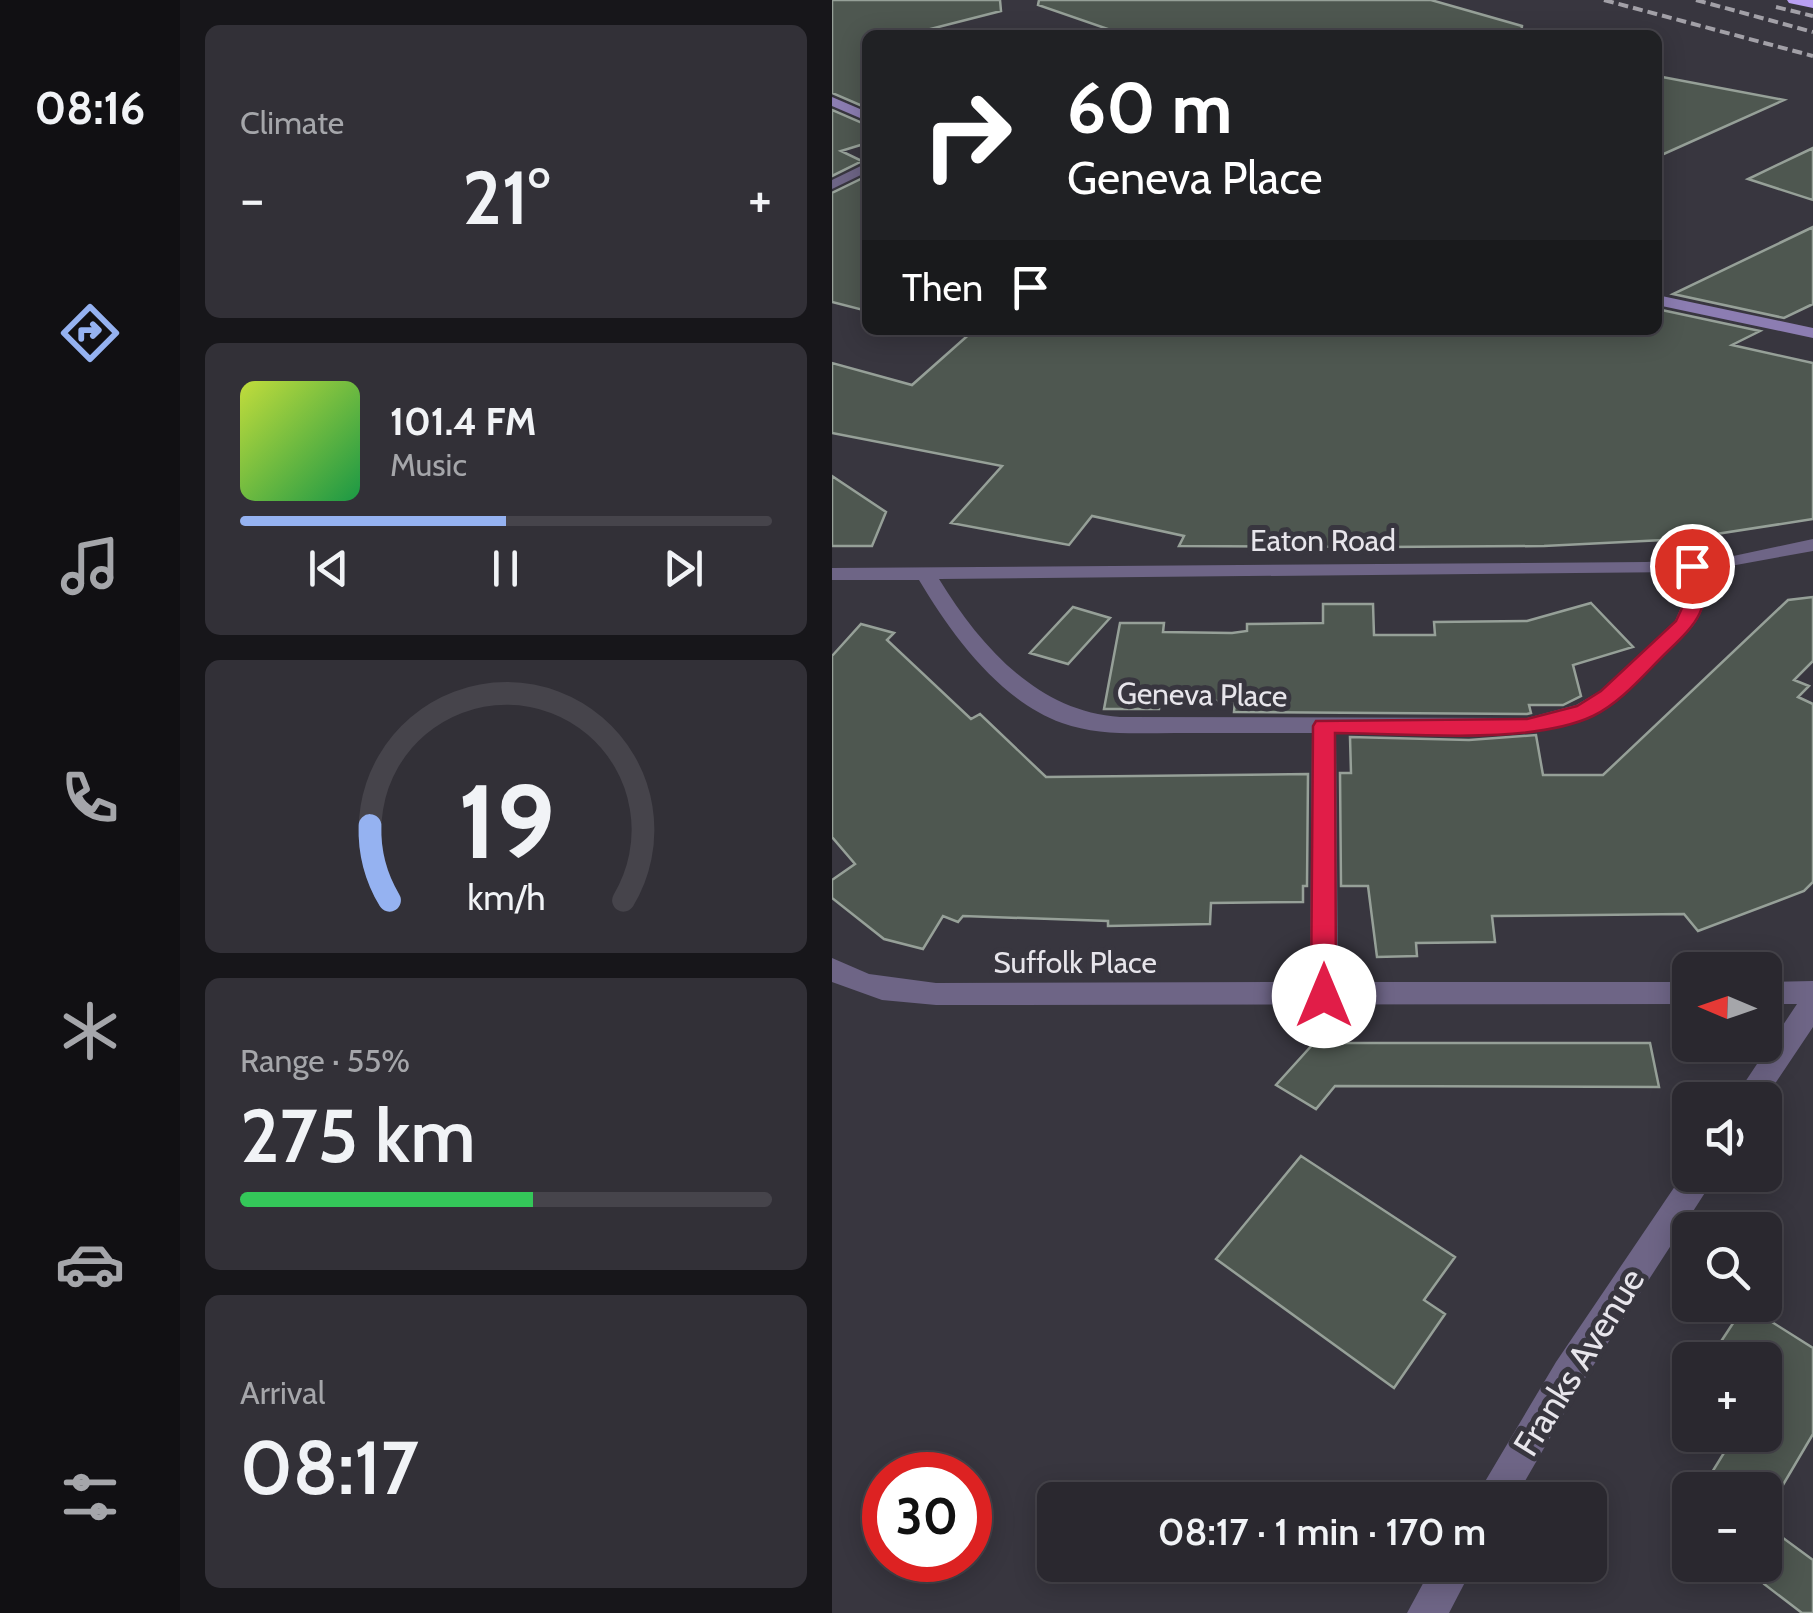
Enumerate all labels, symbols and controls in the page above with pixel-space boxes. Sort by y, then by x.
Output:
text: 60 m [1067,65,1232,151]
icon: right [902,70,1032,200]
text: 08:16 [35,81,145,135]
text: Climate [240,103,344,142]
text: Geneva Place [1067,151,1323,205]
text: 21° [462,152,550,243]
text: − [240,165,264,232]
text: + [748,165,772,232]
icon: arrive [1003,260,1058,315]
text: Then [902,264,983,311]
icon: directions [55,298,125,368]
text: 101.4 FM [390,398,536,445]
text: Music [390,445,467,484]
street label: Eaton Road [1250,522,1396,559]
pin [1650,524,1735,609]
icon: music [55,531,125,601]
icon: arrive [1665,539,1720,594]
icon: previous [301,541,356,596]
icon: pause [478,541,533,596]
icon: next [656,541,711,596]
street label: Geneva Place [1117,675,1288,714]
text: 19 [458,758,554,884]
icon: phone [55,763,125,833]
text: km/h [467,876,545,919]
street label: Suffolk Place [993,944,1157,981]
position arrow [1272,944,1376,1048]
north arrow [1672,952,1782,1062]
map controls [1672,952,1782,1582]
icon: climate [55,996,125,1066]
text: Range · 55% [240,1041,410,1080]
button: sound [1672,1082,1782,1192]
text: 275 km [240,1090,476,1181]
button: search [1672,1212,1782,1322]
icon: car [55,1229,125,1299]
street label: Franks Avenue [1504,1260,1653,1463]
button: + [1672,1342,1782,1452]
text: Arrival [240,1373,325,1412]
text: 08:17 [240,1422,419,1513]
speed limit sign: 30 [862,1452,992,1582]
icon: filters [55,1462,125,1532]
button: − [1672,1472,1782,1582]
text: 08:17 · 1 min · 170 m [1158,1508,1486,1555]

